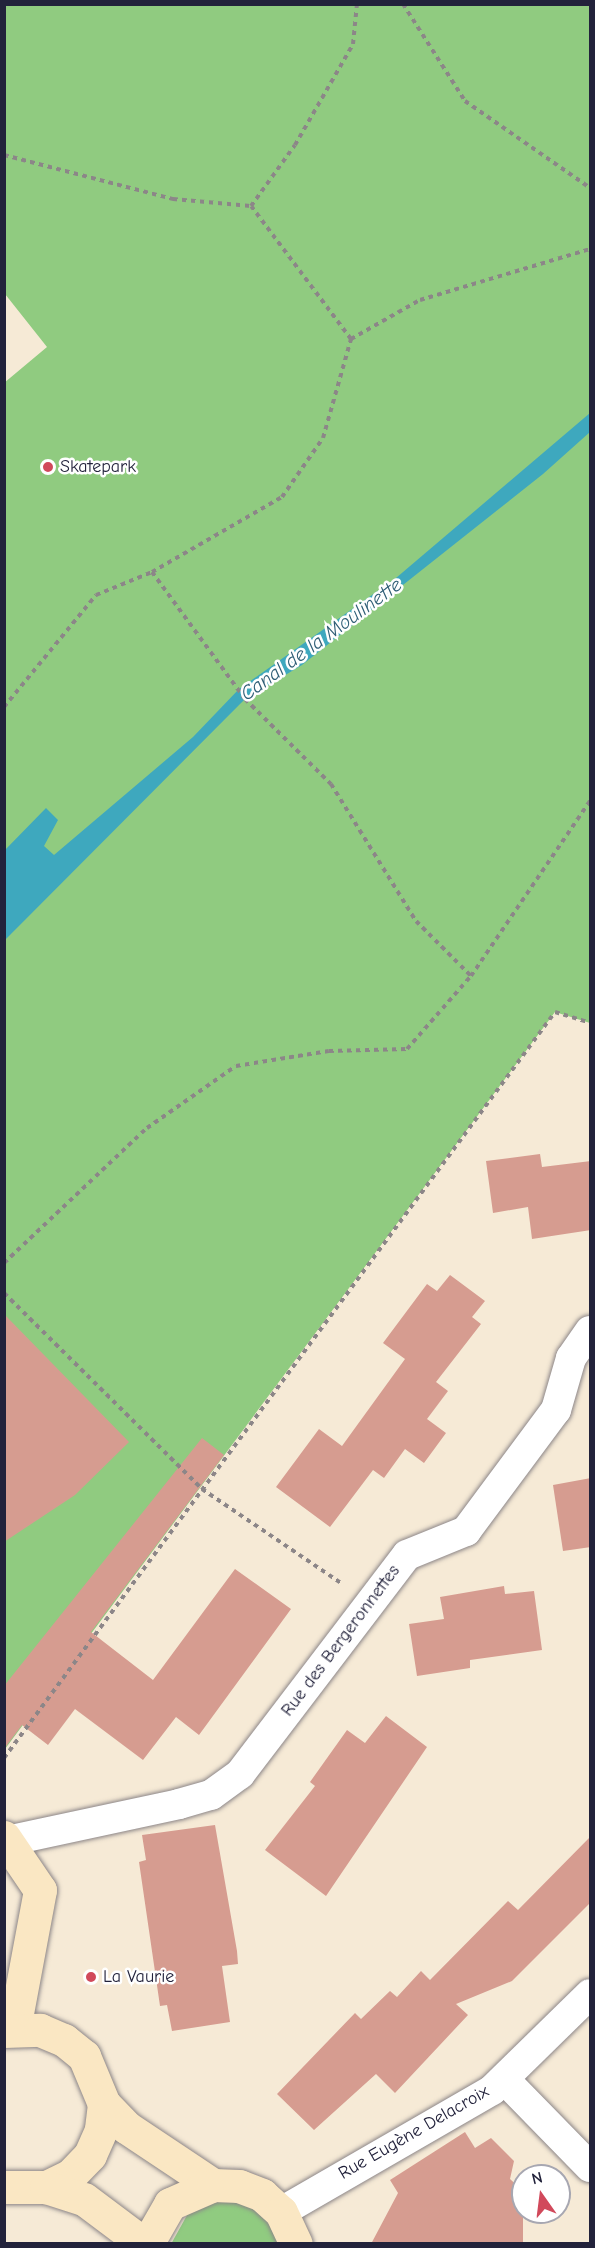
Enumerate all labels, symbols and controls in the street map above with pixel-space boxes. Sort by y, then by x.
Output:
place label: Skatepark [60,456,136,478]
marker: Skatepark [41,460,55,474]
water label: Canal de la Moulinette [236,572,406,706]
street label: Rue des Bergeronnettes [277,1561,405,1721]
place label: La Vaurie [103,1966,174,1988]
marker: La Vaurie [84,1970,98,1984]
street label: Rue Eugène Delacroix [335,2081,493,2185]
north arrow [511,2164,571,2224]
text: N [530,2168,544,2188]

